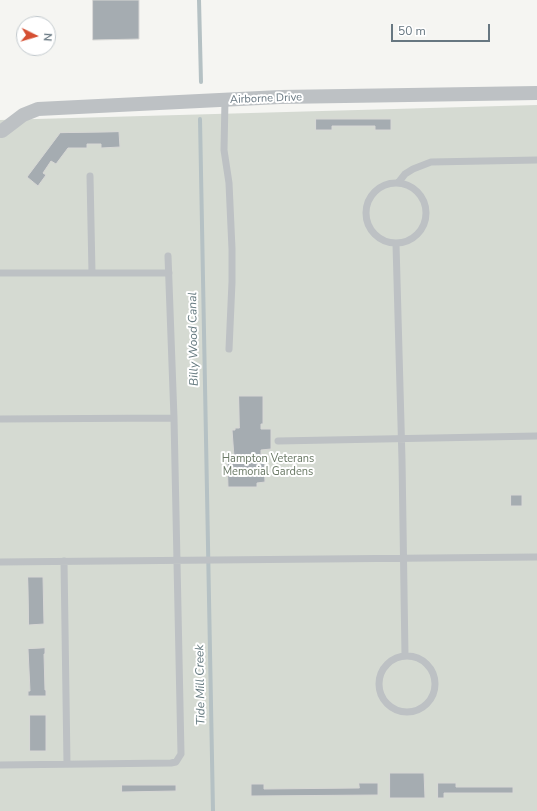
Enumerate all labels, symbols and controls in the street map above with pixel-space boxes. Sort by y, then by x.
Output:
north arrow [16,16,56,56]
scale bar [393,16,492,42]
text: 50 m [398,23,426,39]
text: N [40,32,55,42]
street label: Airborne Drive [230,91,302,107]
water label: Billy Wood Canal [186,292,202,386]
park label: Hampton Veterans Memorial Gardens [222,452,314,478]
water label: Tide Mill Creek [193,644,209,726]

